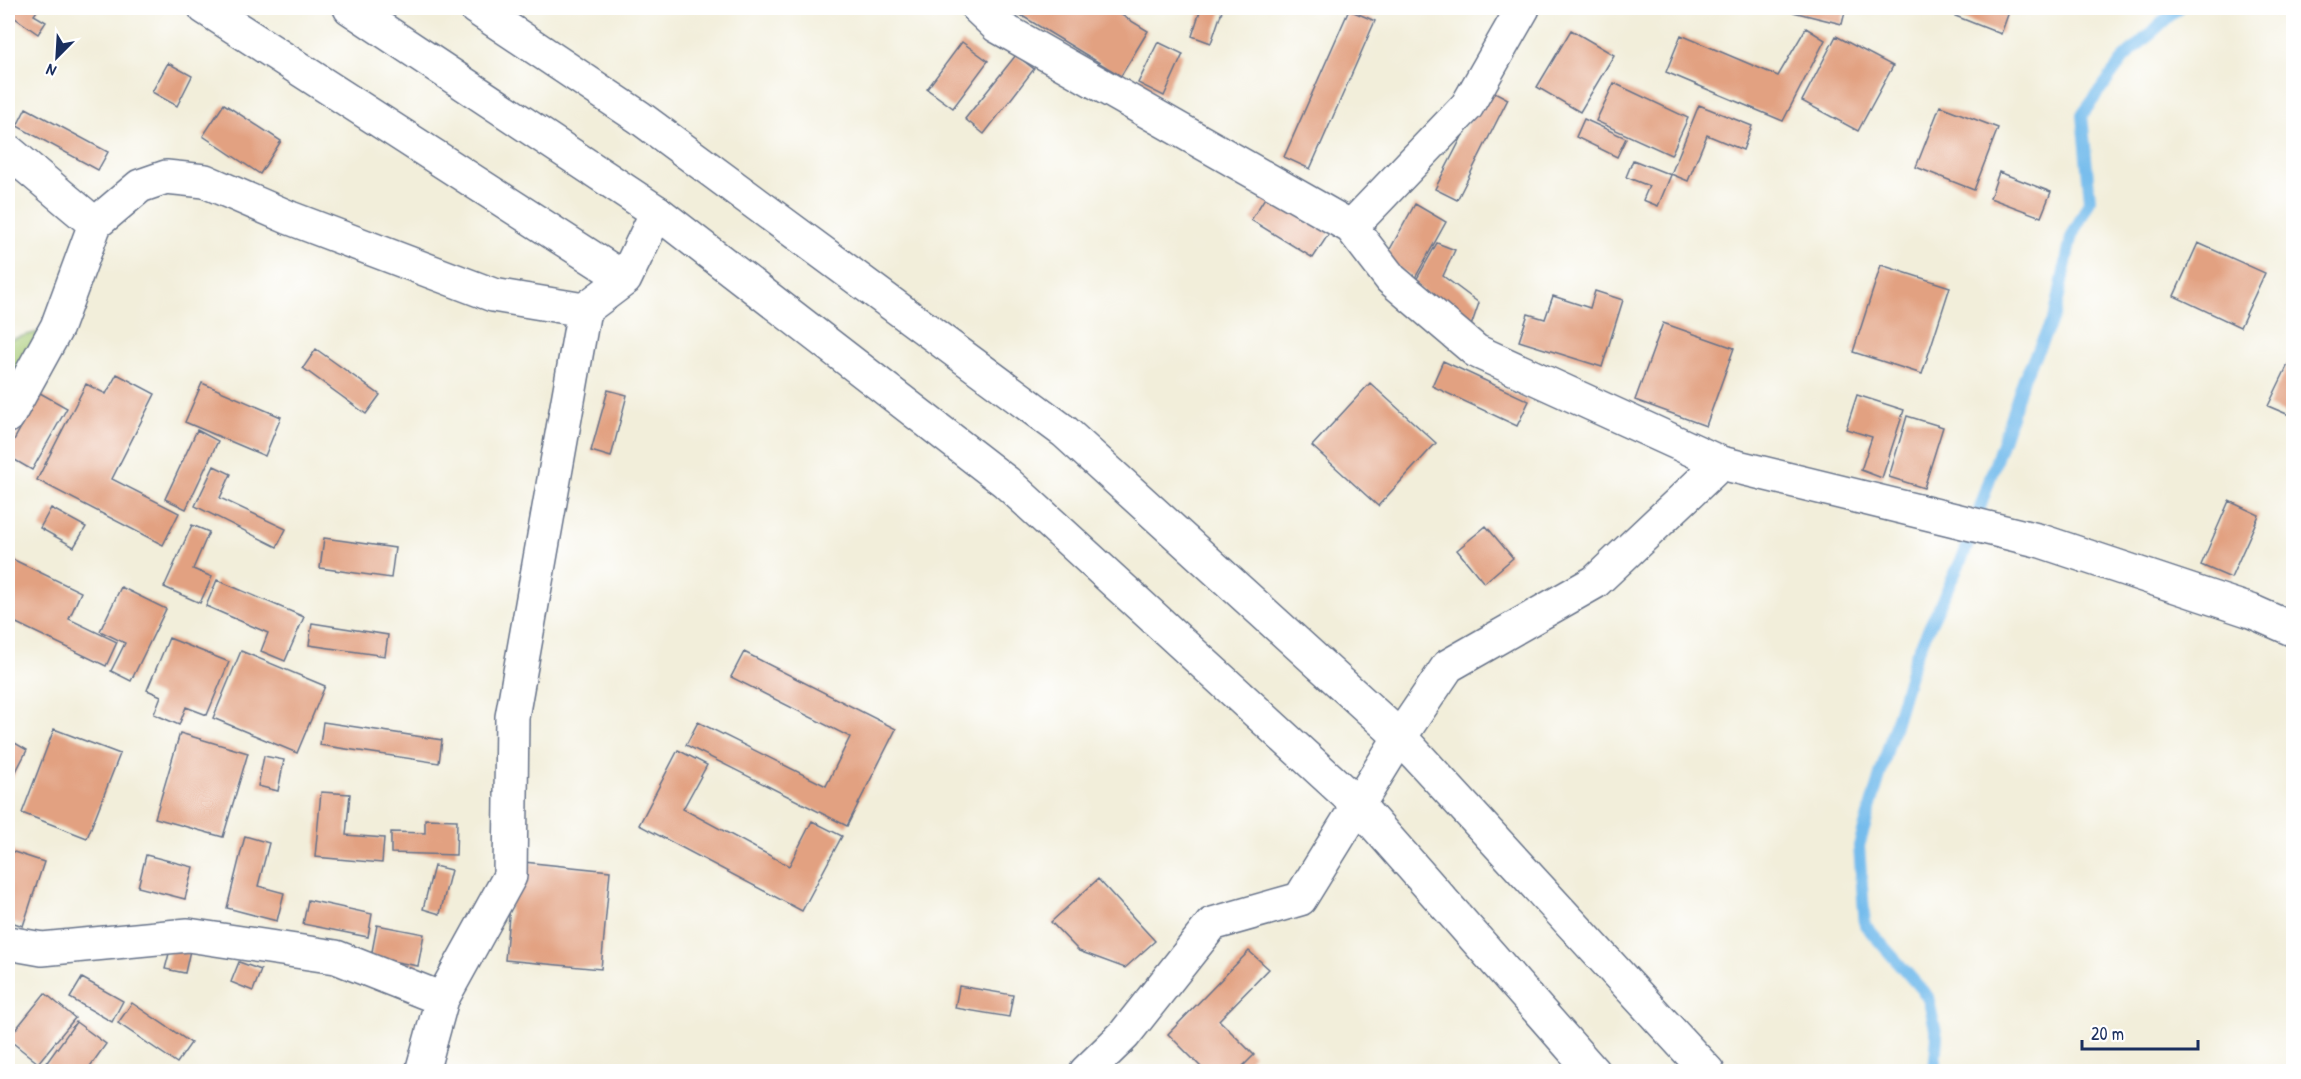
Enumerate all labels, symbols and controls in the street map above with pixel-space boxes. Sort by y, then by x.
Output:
north arrow [27,27,87,87]
text: N [42,59,59,82]
scale bar [2082,1013,2198,1051]
text: 20 m [2091,1021,2124,1046]

